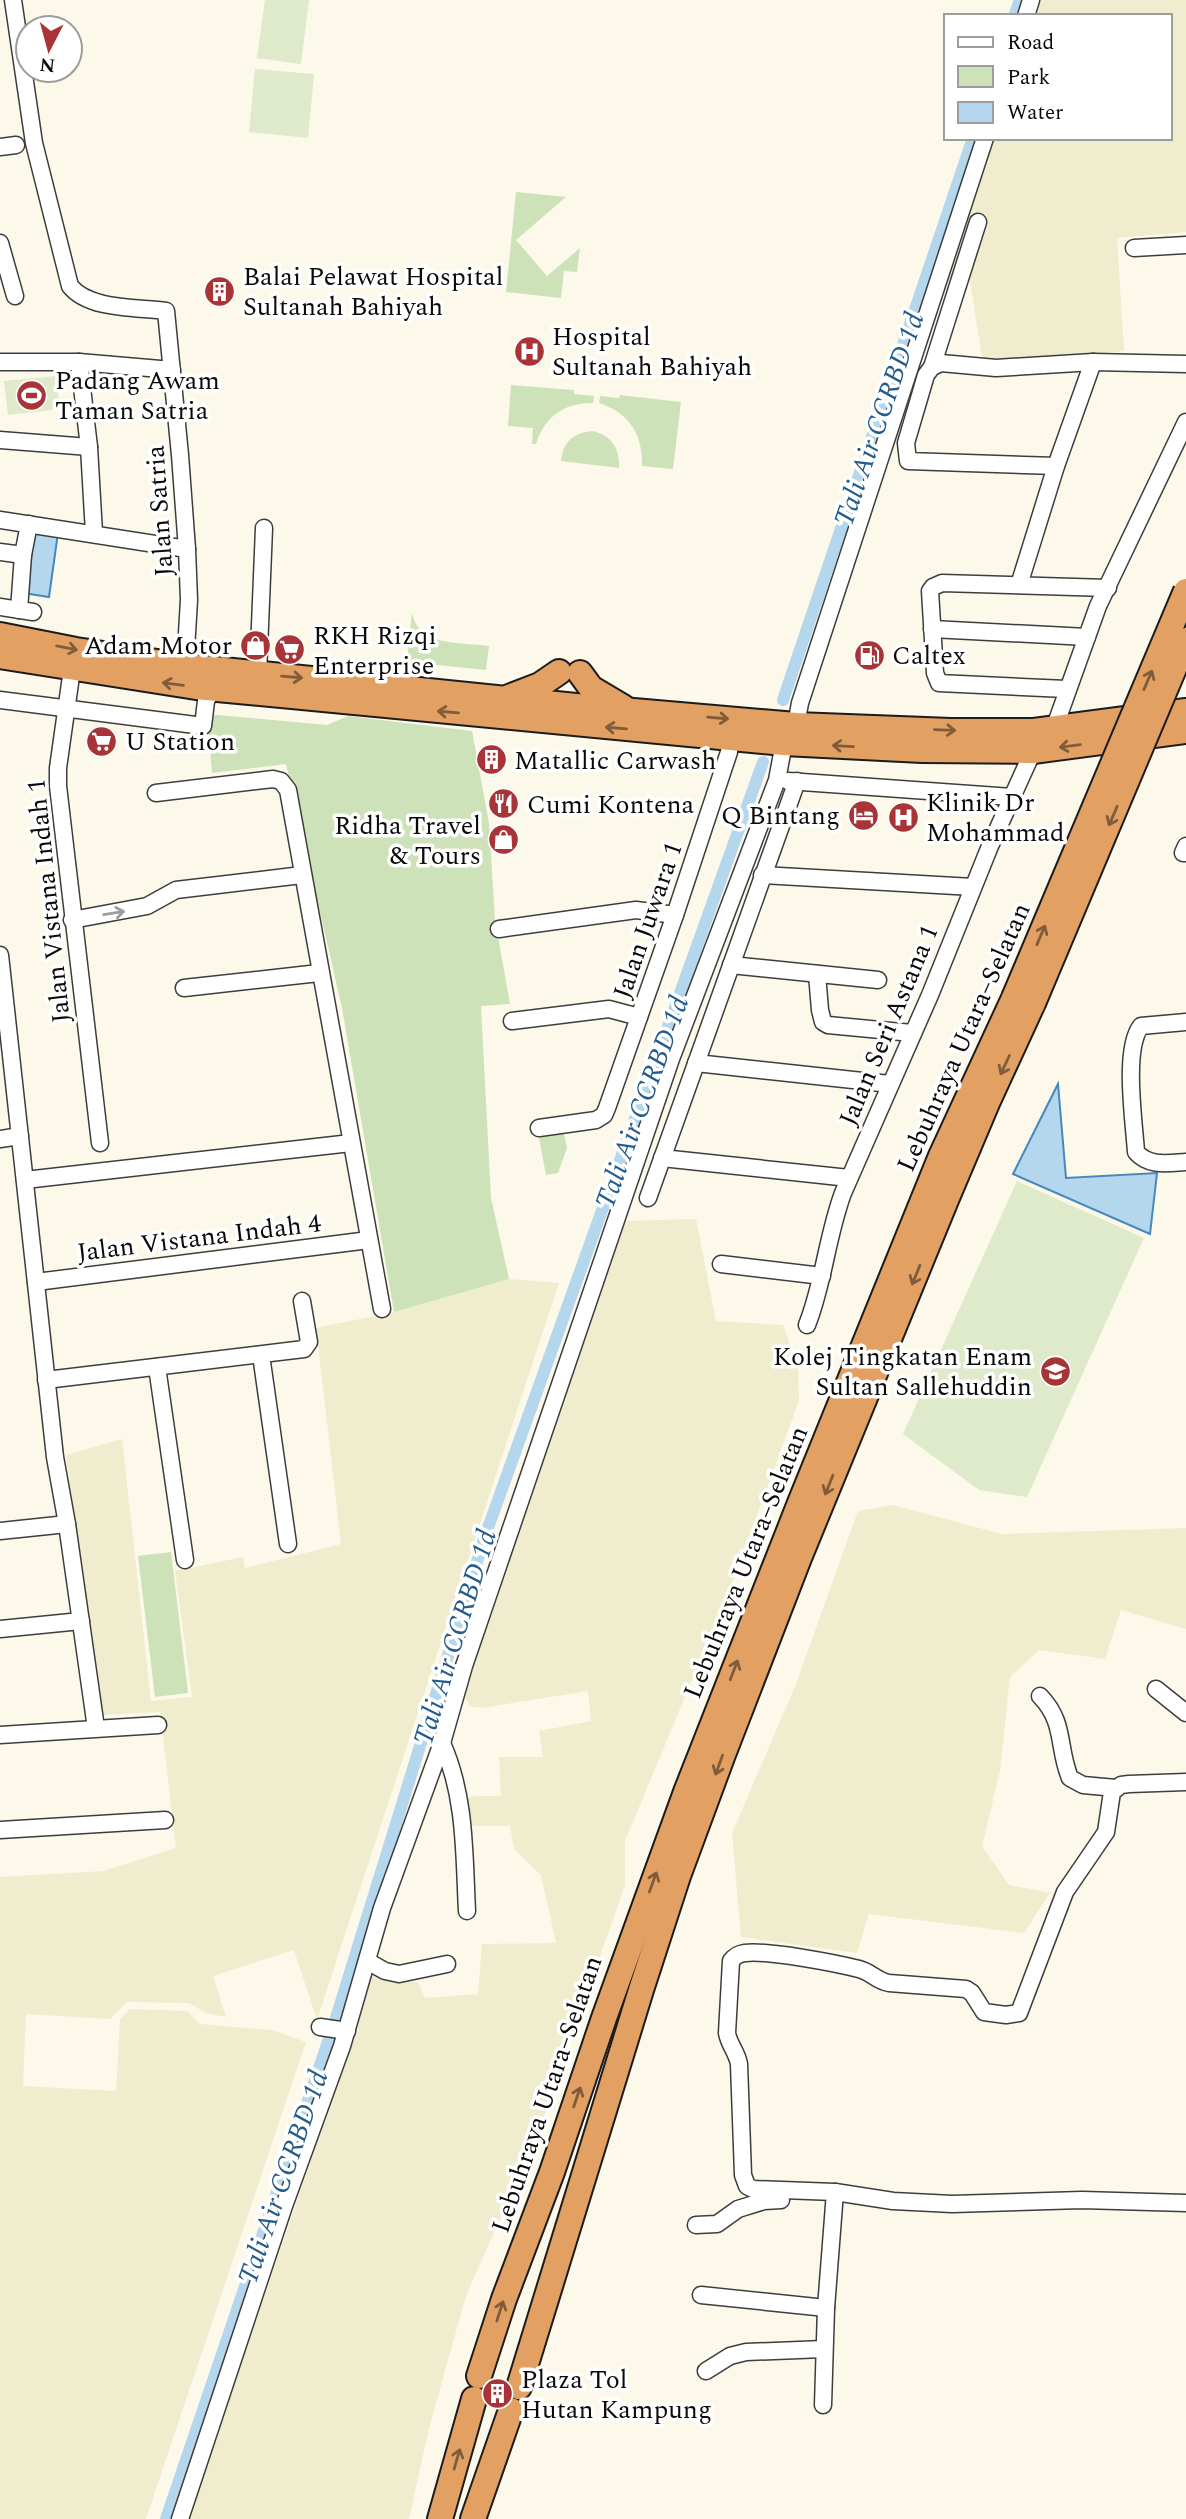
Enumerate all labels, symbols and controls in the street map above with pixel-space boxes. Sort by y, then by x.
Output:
north arrow [14,14,84,84]
legend [944,14,1172,140]
text: Road [1007,27,1054,59]
text: N [38,49,57,80]
text: Park [1007,62,1051,94]
text: Water [1007,97,1063,129]
place label: Balai Pelawat Hospital Sultanah Bahiyah [243,257,503,327]
building icon: Balai Pelawat Hospital Sultanah Bahiyah [203,274,237,308]
water label: Tali Air CCRBD 1d [823,307,936,532]
place label: Hospital Sultanah Bahiyah [552,317,752,387]
hospital icon: Hospital Sultanah Bahiyah [512,334,546,368]
place label: Padang Awam Taman Satria [55,361,220,431]
sports icon: Padang Awam Taman Satria [15,378,49,412]
street label: Jalan Satria [135,444,185,578]
place label: RKH Rizqi Enterprise [313,616,437,686]
place label: Adam Motor [84,626,232,666]
shop icon: Adam Motor [238,628,272,662]
supermarket icon: RKH Rizqi Enterprise [273,633,307,667]
place label: Caltex [892,636,966,676]
fuel station icon: Caltex [852,638,886,672]
one-way arrow [55,642,78,655]
one-way arrow [1142,670,1155,692]
one-way arrow [281,671,303,684]
one-way arrow [162,677,185,690]
one-way arrow [437,705,460,718]
one-way arrow [706,712,728,725]
place label: U Station [125,722,235,762]
one-way arrow [605,722,628,735]
supermarket icon: U Station [85,724,119,758]
one-way arrow [933,724,956,737]
one-way arrow [832,739,854,752]
one-way arrow [1059,740,1082,753]
place label: Matallic Carwash [514,741,716,781]
building icon: Matallic Carwash [474,743,508,777]
street label: Jalan Vistana Indah 1 [16,777,82,1025]
place label: Klinik Dr Mohammad [926,783,1065,853]
place label: Cumi Kontena [527,785,694,825]
restaurant icon: Cumi Kontena [487,787,521,821]
place label: Q Bintang [721,796,840,836]
hotel icon: Q Bintang [846,798,880,832]
hospital icon: Klinik Dr Mohammad [886,800,920,834]
one-way arrow [1105,804,1118,826]
place label: Ridha Travel & Tours [334,806,481,876]
shop icon: Ridha Travel & Tours [487,823,521,857]
street label: Jalan Juwara 1 [602,837,693,1004]
street label: Lebuhraya Utara–Selatan [886,896,1041,1178]
one-way arrow [102,906,125,919]
street label: Jalan Seri Astana 1 [828,919,949,1132]
one-way arrow [1035,925,1048,946]
water label: Tali Air CCRBD 1d [584,990,701,1215]
one-way arrow [997,1054,1011,1075]
street label: Jalan Vistana Indah 4 [75,1203,323,1273]
one-way arrow [909,1263,922,1285]
place label: Kolej Tingkatan Enam Sultan Sallehuddin [773,1337,1032,1407]
school or university icon: Kolej Tingkatan Enam Sultan Sallehuddin [1038,1354,1072,1388]
street label: Lebuhraya Utara–Selatan [673,1420,819,1705]
one-way arrow [822,1473,835,1495]
water label: Tali Air CCRBD 1d [402,1524,509,1751]
one-way arrow [729,1660,742,1681]
one-way arrow [711,1753,724,1775]
one-way arrow [648,1872,660,1894]
street label: Lebuhraya Utara–Selatan [481,1950,613,2238]
water label: Tali Air CCRBD 1d [227,2065,340,2290]
one-way arrow [571,2086,584,2108]
one-way arrow [494,2300,507,2322]
place label: Plaza Tol Hutan Kampung [521,2360,712,2430]
building icon: Plaza Tol Hutan Kampung [481,2377,515,2411]
one-way arrow [451,2448,464,2471]

